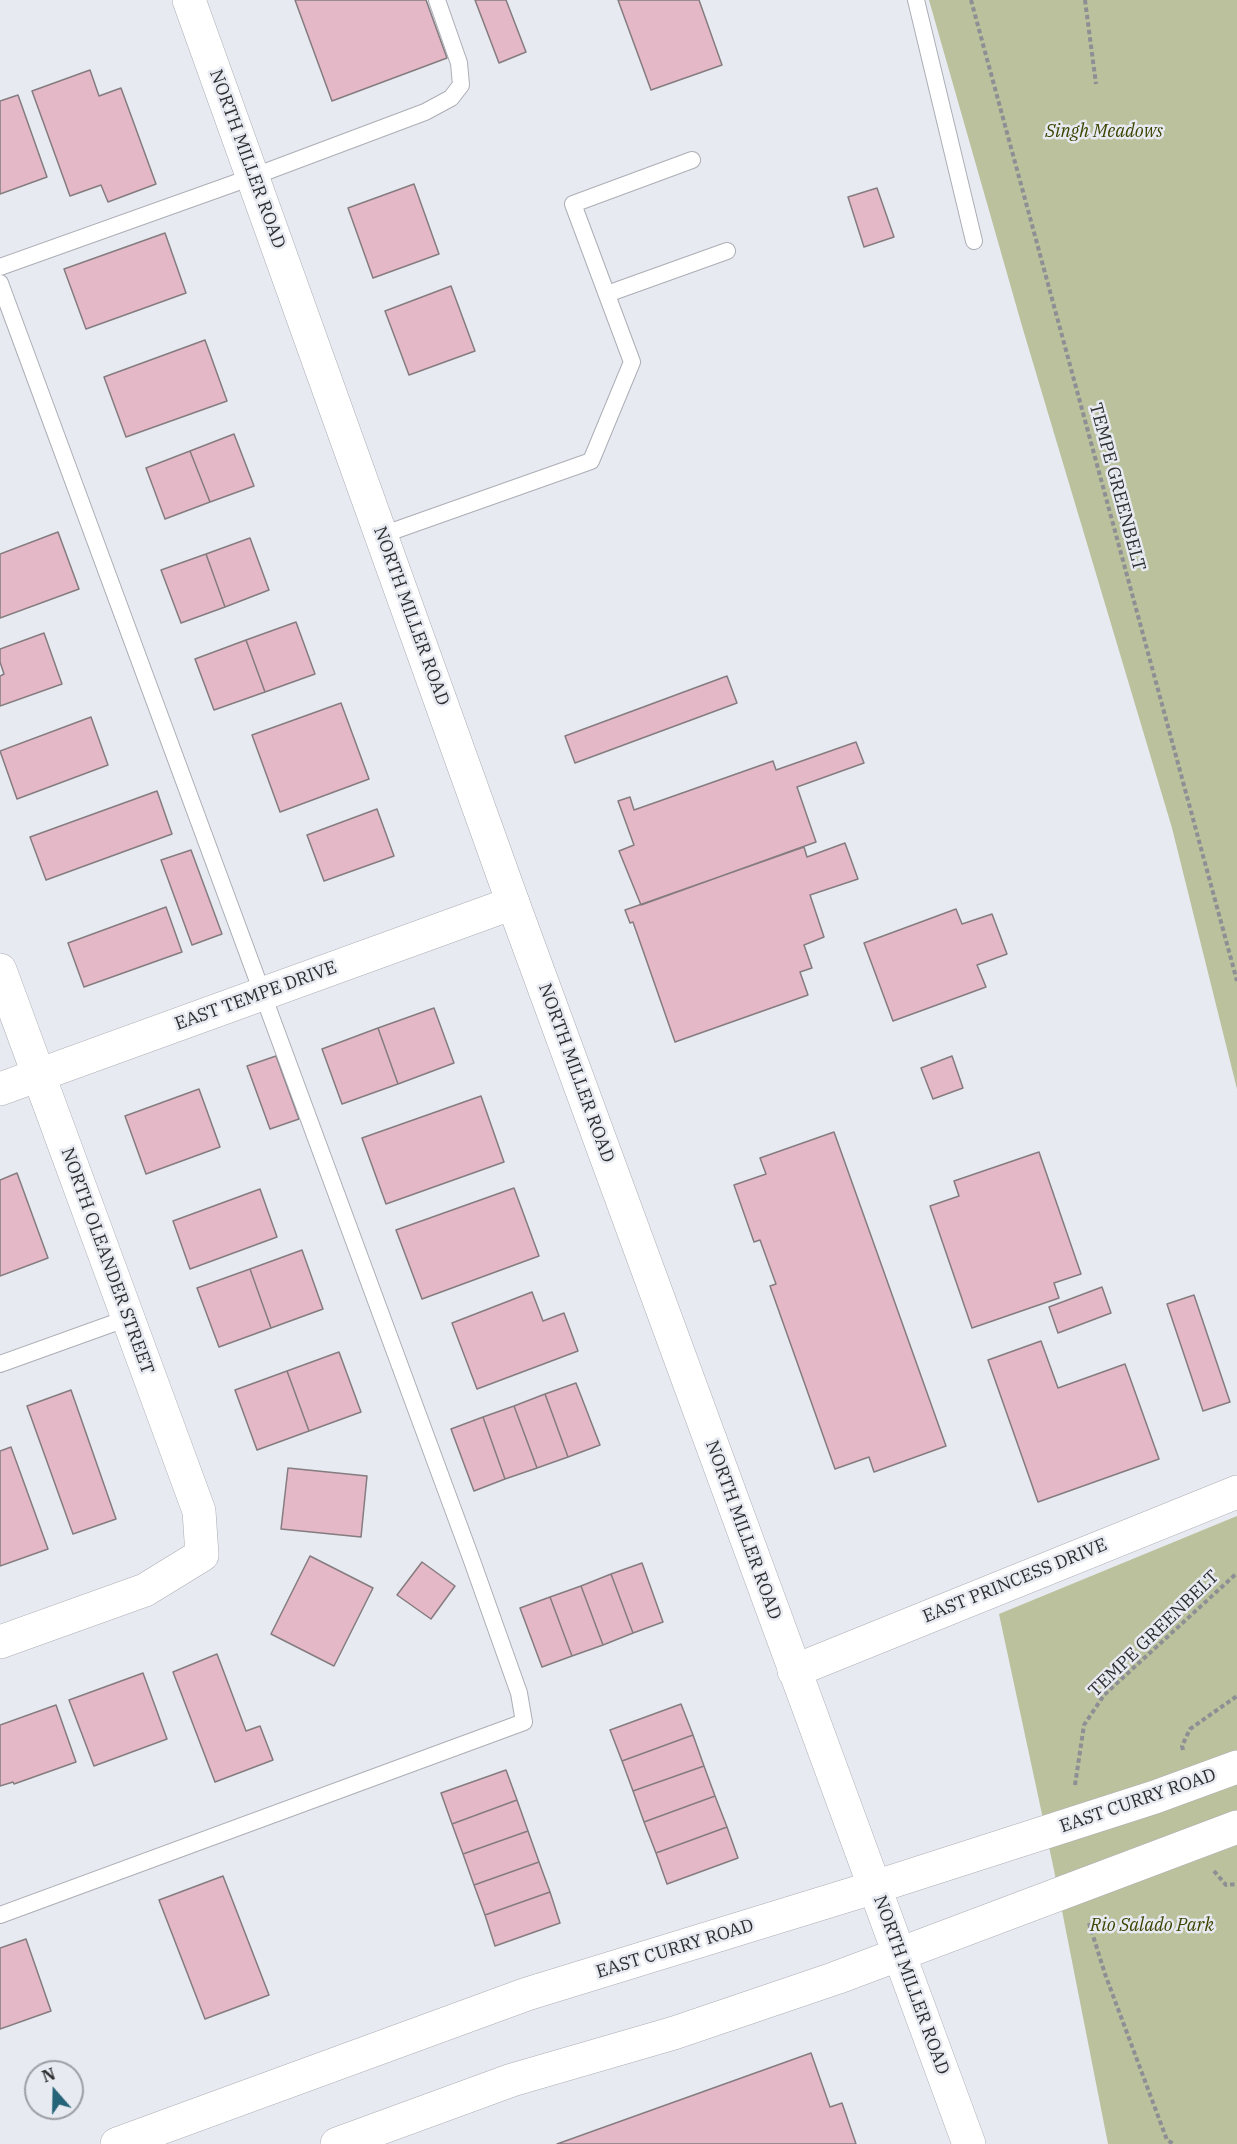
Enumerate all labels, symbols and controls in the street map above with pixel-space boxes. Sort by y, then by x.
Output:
street label: NORTH MILLER ROAD [205,66,289,252]
park label: Singh Meadows [1045,121,1163,143]
street label: TEMPE GREENBELT [1084,401,1150,573]
street label: NORTH MILLER ROAD [369,523,453,709]
street label: EAST TEMPE DRIVE [172,957,340,1035]
street label: NORTH MILLER ROAD [534,980,618,1166]
street label: NORTH OLEANDER STREET [56,1145,158,1377]
street label: NORTH MILLER ROAD [701,1437,785,1623]
street label: EAST PRINCESS DRIVE [920,1534,1110,1628]
street label: TEMPE GREENBELT [1084,1566,1224,1702]
street label: EAST CURRY ROAD [1057,1764,1219,1838]
street label: NORTH MILLER ROAD [869,1892,953,2078]
street label: EAST CURRY ROAD [594,1915,756,1983]
park label: Rio Salado Park [1090,1915,1214,1937]
north arrow [24,2060,84,2120]
text: N [39,2063,58,2087]

